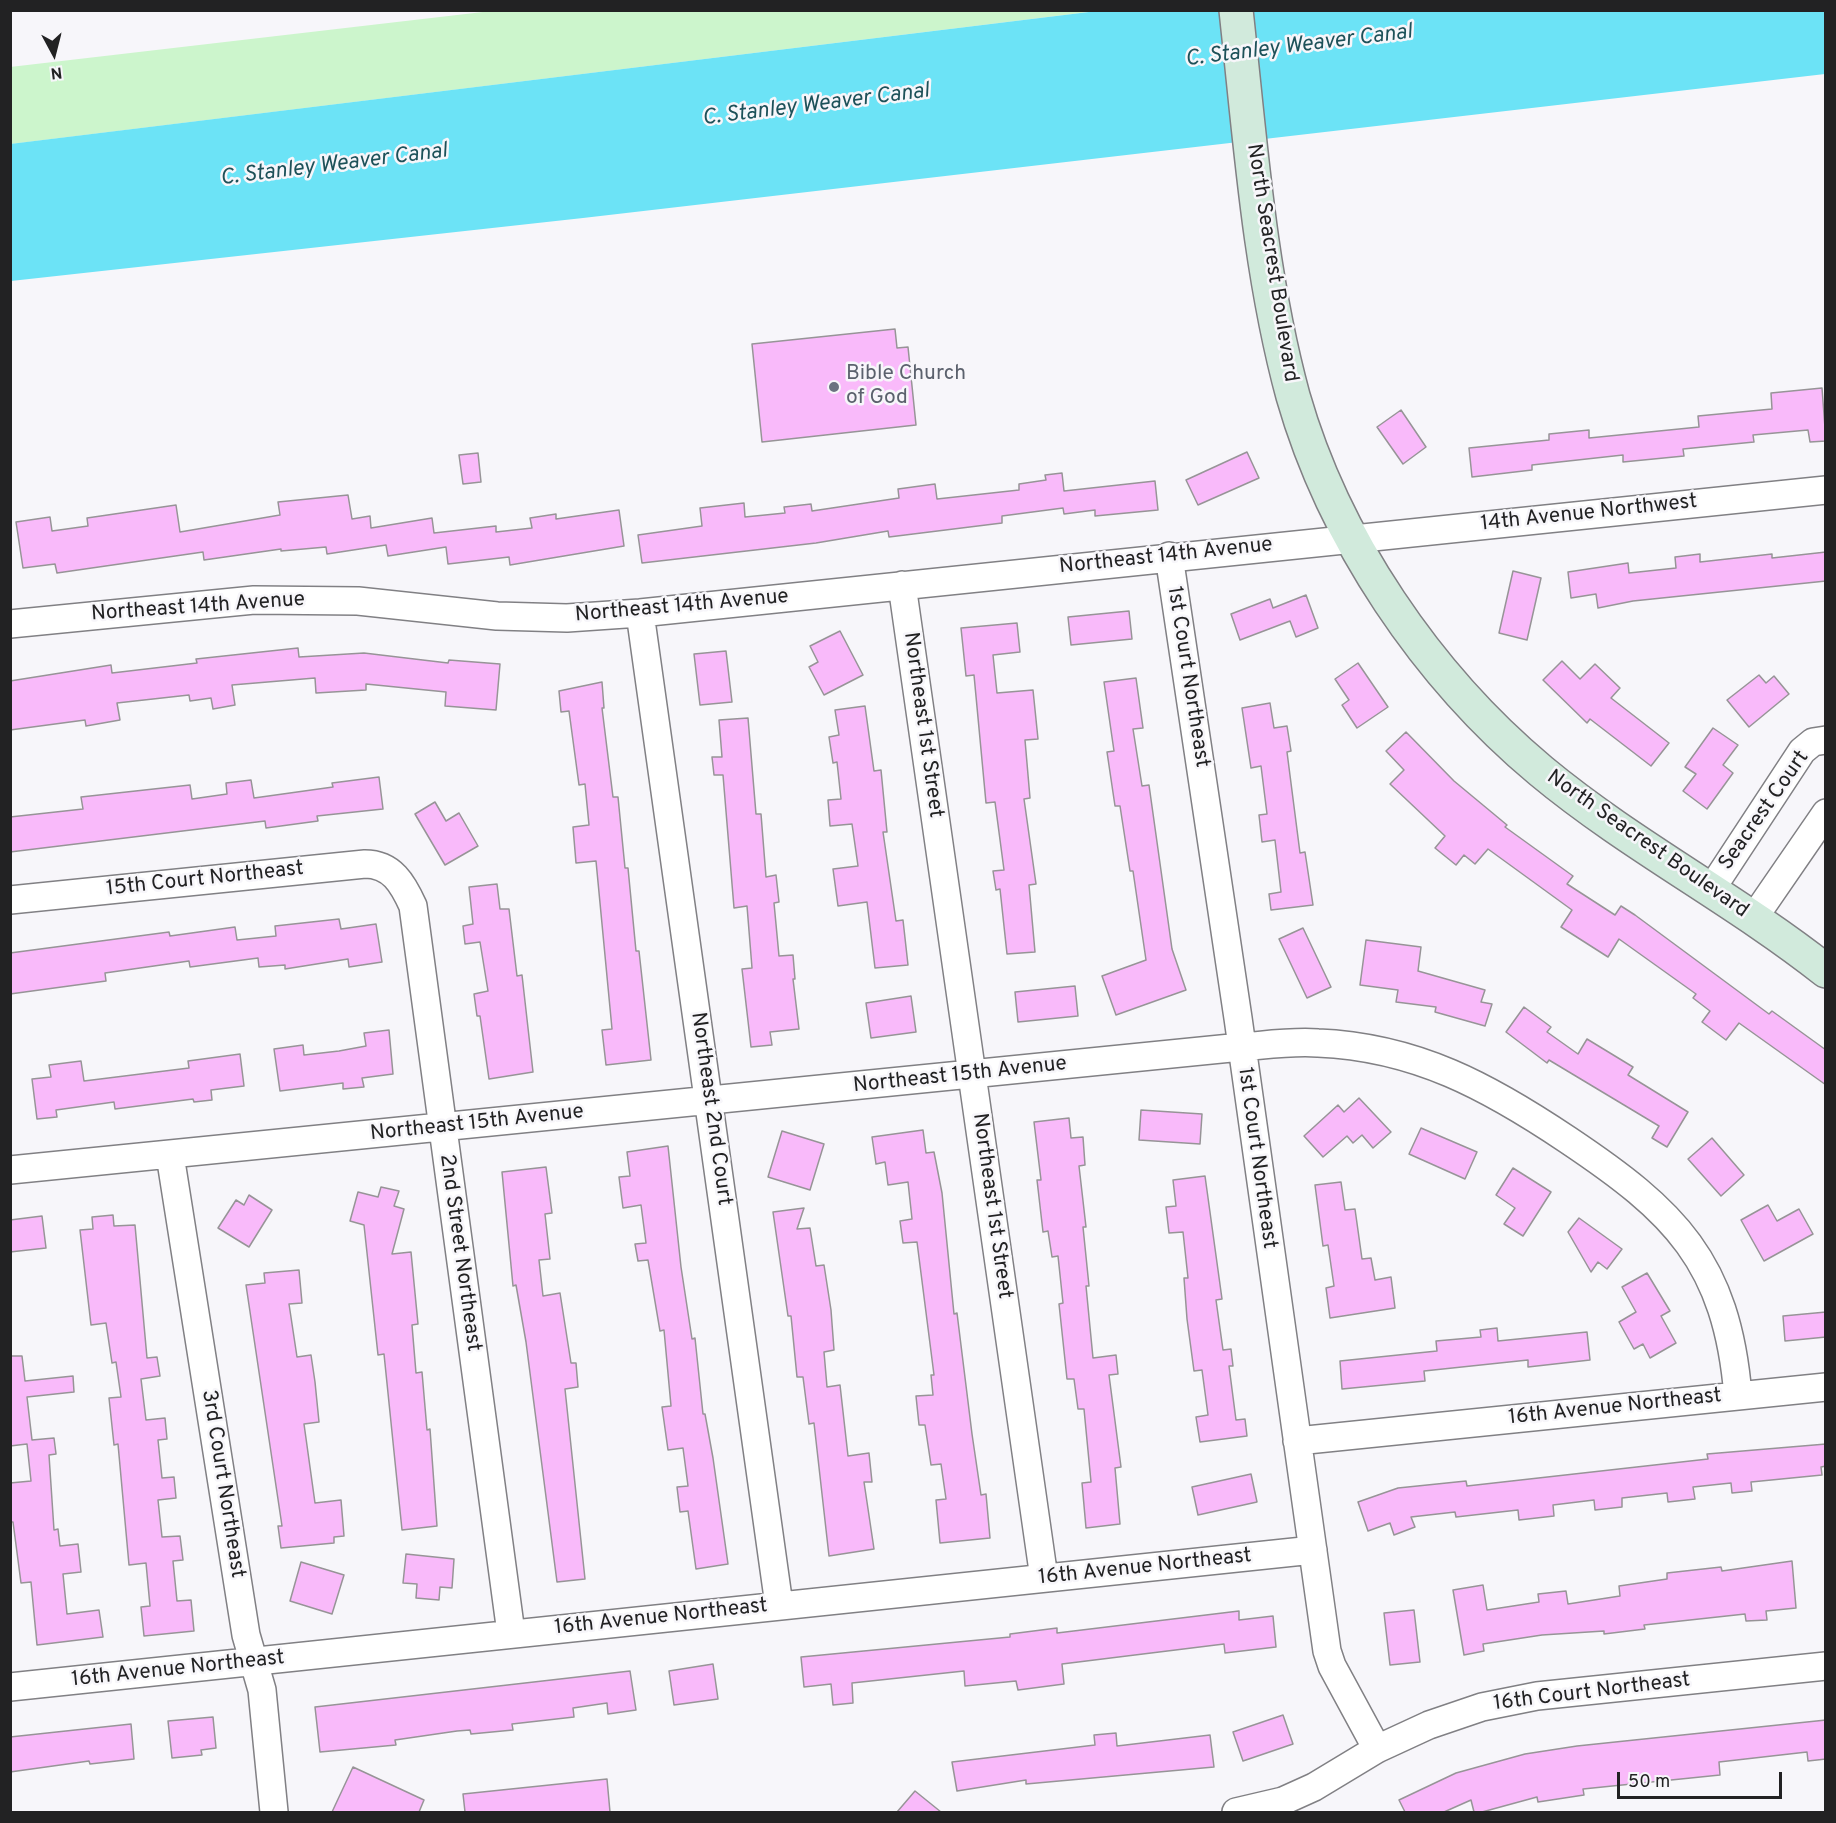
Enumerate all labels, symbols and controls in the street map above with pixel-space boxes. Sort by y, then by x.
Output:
water label: C. Stanley Weaver Canal [1184,20,1414,74]
north arrow [24,24,84,84]
text: N [49,61,63,82]
water label: C. Stanley Weaver Canal [701,79,931,133]
water label: C. Stanley Weaver Canal [219,139,449,193]
street label: North Seacrest Boulevard [1240,142,1302,384]
place label: Bible Church of God [846,362,966,412]
marker: Bible Church of God [827,380,841,394]
street label: 14th Avenue Northwest [1480,490,1698,538]
street label: Northeast 14th Avenue [1058,533,1274,581]
street label: Northeast 14th Avenue [574,585,790,629]
street label: 1st Court Northeast [1160,585,1214,769]
street label: Northeast 14th Avenue [90,588,306,628]
street label: Northeast 1st Street [896,631,948,819]
street label: Seacrest Court [1714,746,1816,876]
street label: North Seacrest Boulevard [1541,766,1753,924]
street label: 15th Court Northeast [105,857,305,903]
street label: Northeast 2nd Court [684,1011,736,1207]
street label: Northeast 15th Avenue [852,1052,1068,1100]
street label: 1st Court Northeast [1231,1066,1281,1250]
street label: Northeast 15th Avenue [369,1100,585,1148]
street label: Northeast 1st Street [965,1112,1017,1300]
street label: 2nd Street Northeast [433,1153,485,1353]
street label: 16th Avenue Northeast [1507,1384,1723,1432]
street label: 3rd Court Northeast [195,1388,249,1580]
street label: 16th Avenue Northeast [1037,1544,1253,1592]
street label: 16th Avenue Northeast [553,1594,769,1642]
street label: 16th Avenue Northeast [70,1646,286,1694]
street label: 16th Court Northeast [1492,1668,1692,1718]
scale bar [1620,1760,1785,1798]
text: 50 m [1628,1771,1670,1794]

